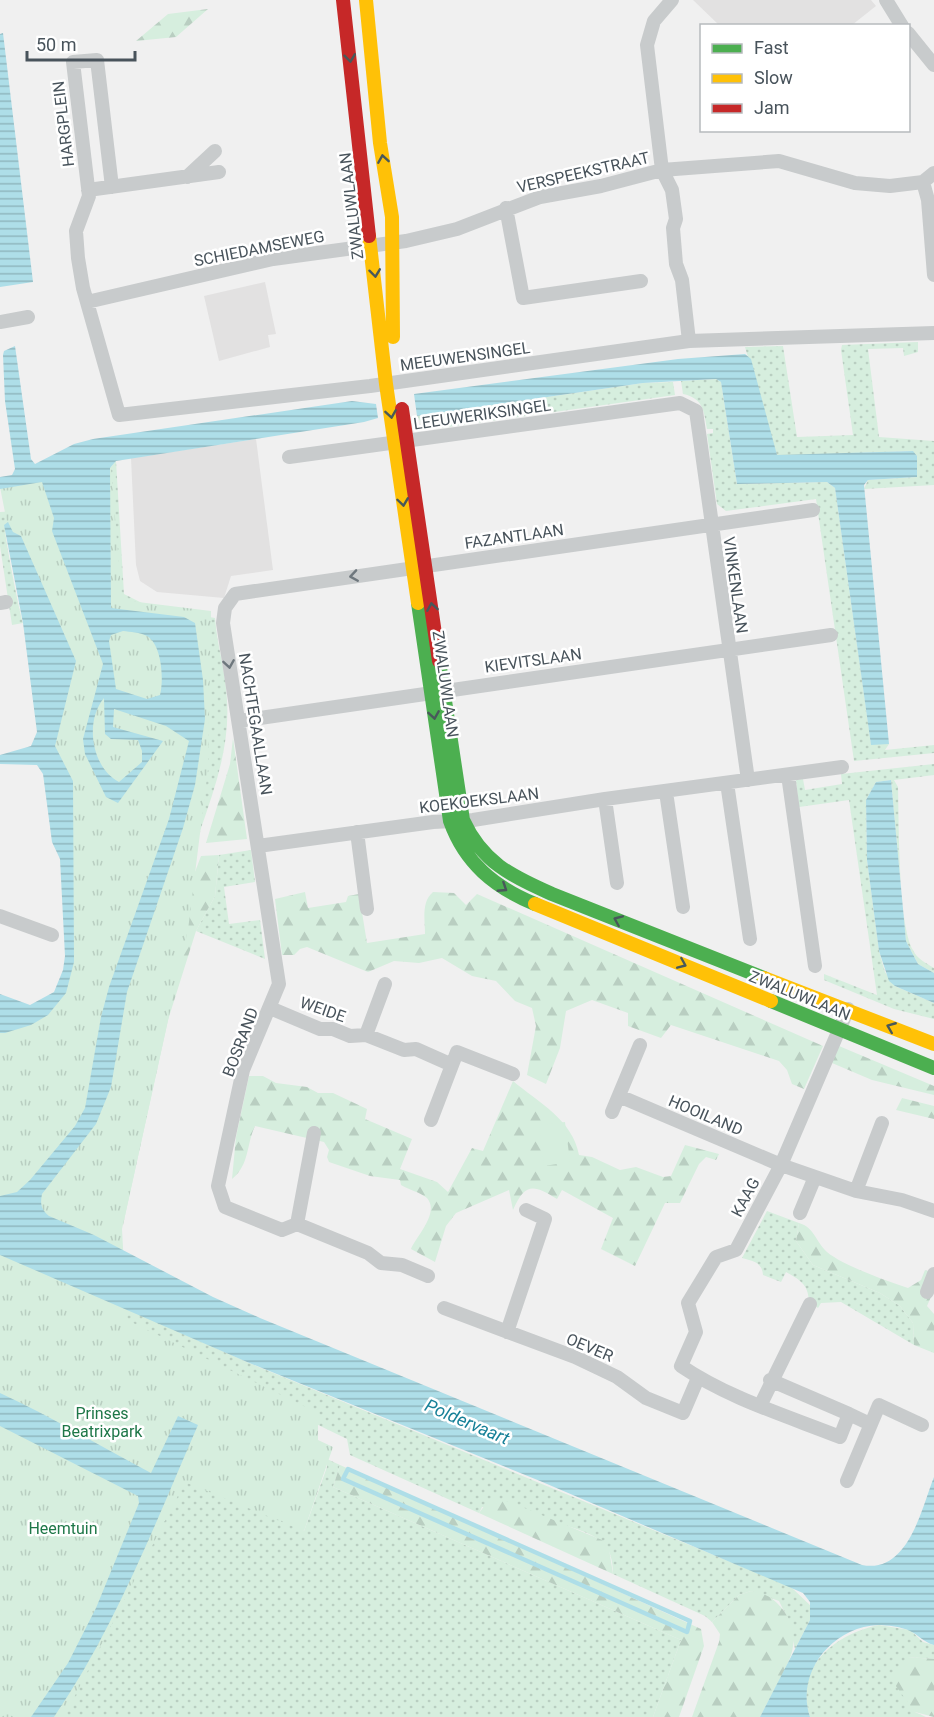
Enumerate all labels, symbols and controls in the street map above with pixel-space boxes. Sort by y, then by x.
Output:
scale bar [27,24,135,62]
legend [700,24,910,132]
text: 50 m [36,34,76,55]
text: Fast [754,37,789,58]
one-way arrow [343,54,356,63]
text: Slow [754,67,793,88]
street label: HARGPLEIN [49,80,78,168]
text: Jam [754,97,790,118]
street label: VERSPEEKSTRAAT [515,148,652,197]
street label: ZWALUWLAAN [336,151,367,261]
one-way arrow [377,155,389,164]
street label: SCHIEDAMSEWEG [192,227,326,270]
one-way arrow [369,268,381,277]
street label: MEEUWENSINGEL [399,338,532,375]
street label: LEEUWERIKSINGEL [412,395,552,434]
one-way arrow [384,409,396,418]
one-way arrow [396,497,408,506]
street label: FAZANTLAAN [463,520,565,553]
street label: VINKENLAAN [719,535,752,635]
one-way arrow [350,570,359,582]
one-way arrow [426,603,438,612]
street label: ZWALUWLAAN [429,629,462,739]
street label: KIEVITSLAAN [483,644,583,677]
street label: NACHTEGAALLAAN [235,652,276,796]
one-way arrow [223,660,235,669]
one-way arrow [427,710,440,720]
street label: KOEKOEKSLAAN [418,784,540,817]
one-way arrow [497,881,507,893]
one-way arrow [613,915,624,927]
one-way arrow [676,957,687,969]
street label: ZWALUWLAAN [746,966,853,1024]
street label: WEIDE [297,993,348,1026]
street label: BOSRAND [219,1005,262,1080]
one-way arrow [886,1022,897,1034]
street label: HOOILAND [666,1091,746,1140]
street label: KAAG [727,1174,764,1220]
street label: OEVER [563,1329,616,1366]
water label: Poldervaart [422,1394,513,1449]
park label: Prinses Beatrixpark [62,1404,143,1441]
park label: Heemtuin [28,1519,98,1538]

